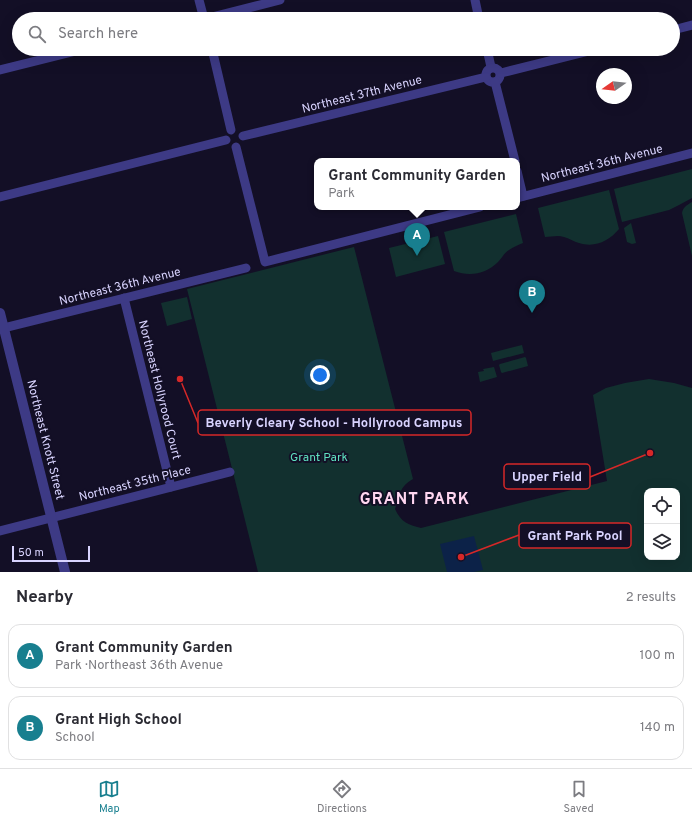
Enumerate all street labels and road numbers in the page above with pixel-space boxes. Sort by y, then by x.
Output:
street label: Northeast 37th Avenue [300,72,424,118]
street label: Northeast 36th Avenue [540,141,664,187]
street label: Northeast 36th Avenue [58,264,182,310]
street label: Northeast Hollyrood Court [134,319,184,461]
street label: Northeast Knott Street [22,378,68,502]
street label: Northeast 35th Place [77,462,193,506]

